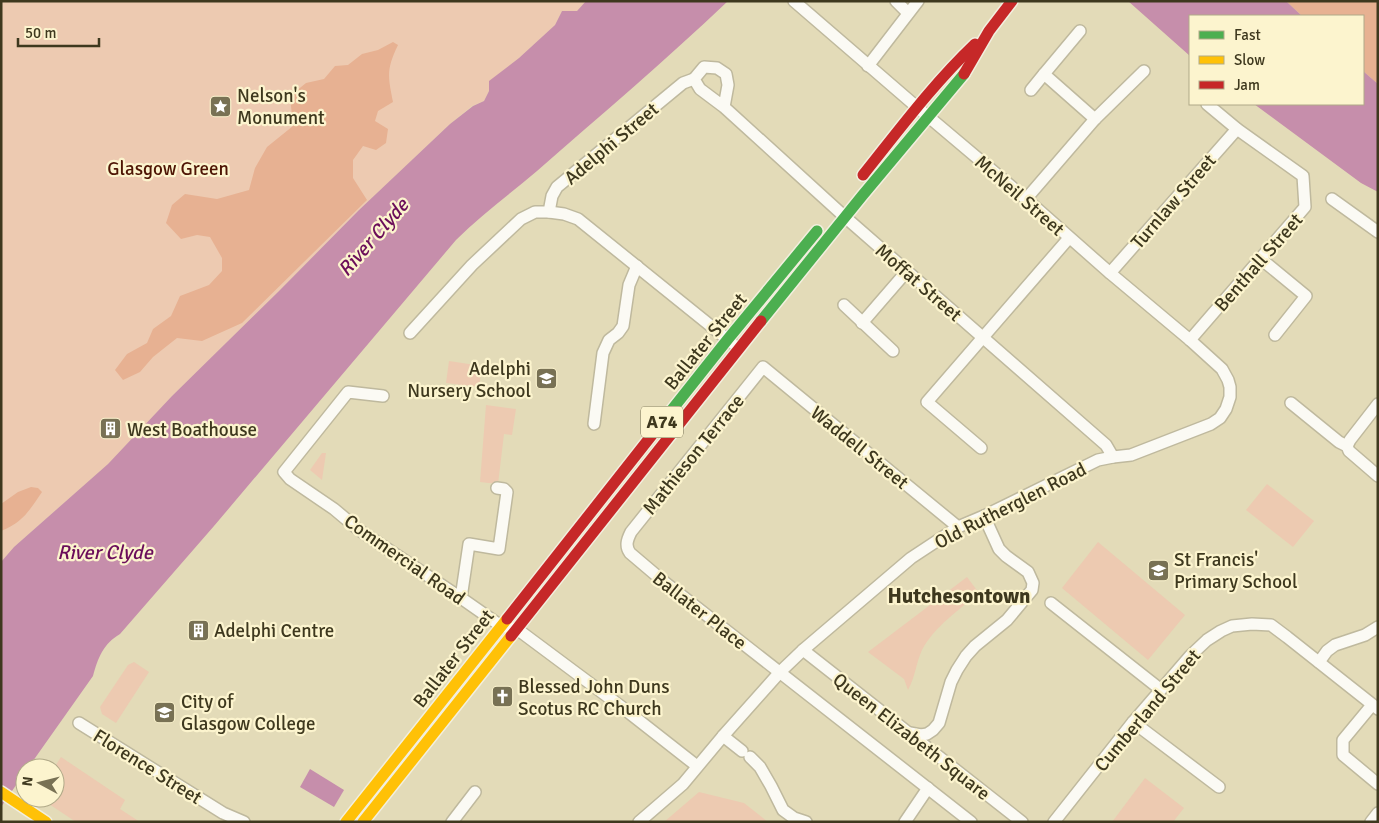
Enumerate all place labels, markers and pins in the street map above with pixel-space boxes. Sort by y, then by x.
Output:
place label: Nelson's Monument [237,84,325,130]
place icon: Nelson's Monument [209,94,233,118]
place label: Adelphi Nursery School [407,357,531,403]
school or university icon: Adelphi Nursery School [535,367,559,391]
building icon: West Boathouse [99,417,123,441]
place label: West Boathouse [127,418,257,442]
place label: St Francis' Primary School [1174,548,1297,594]
school or university icon: St Francis' Primary School [1146,558,1170,582]
building icon: Adelphi Centre [186,618,210,642]
place label: Adelphi Centre [214,619,334,643]
place label: Blessed John Duns Scotus RC Church [518,675,669,721]
church icon: Blessed John Duns Scotus RC Church [490,685,514,709]
place label: City of Glasgow College [181,690,315,736]
school or university icon: City of Glasgow College [153,700,177,724]

